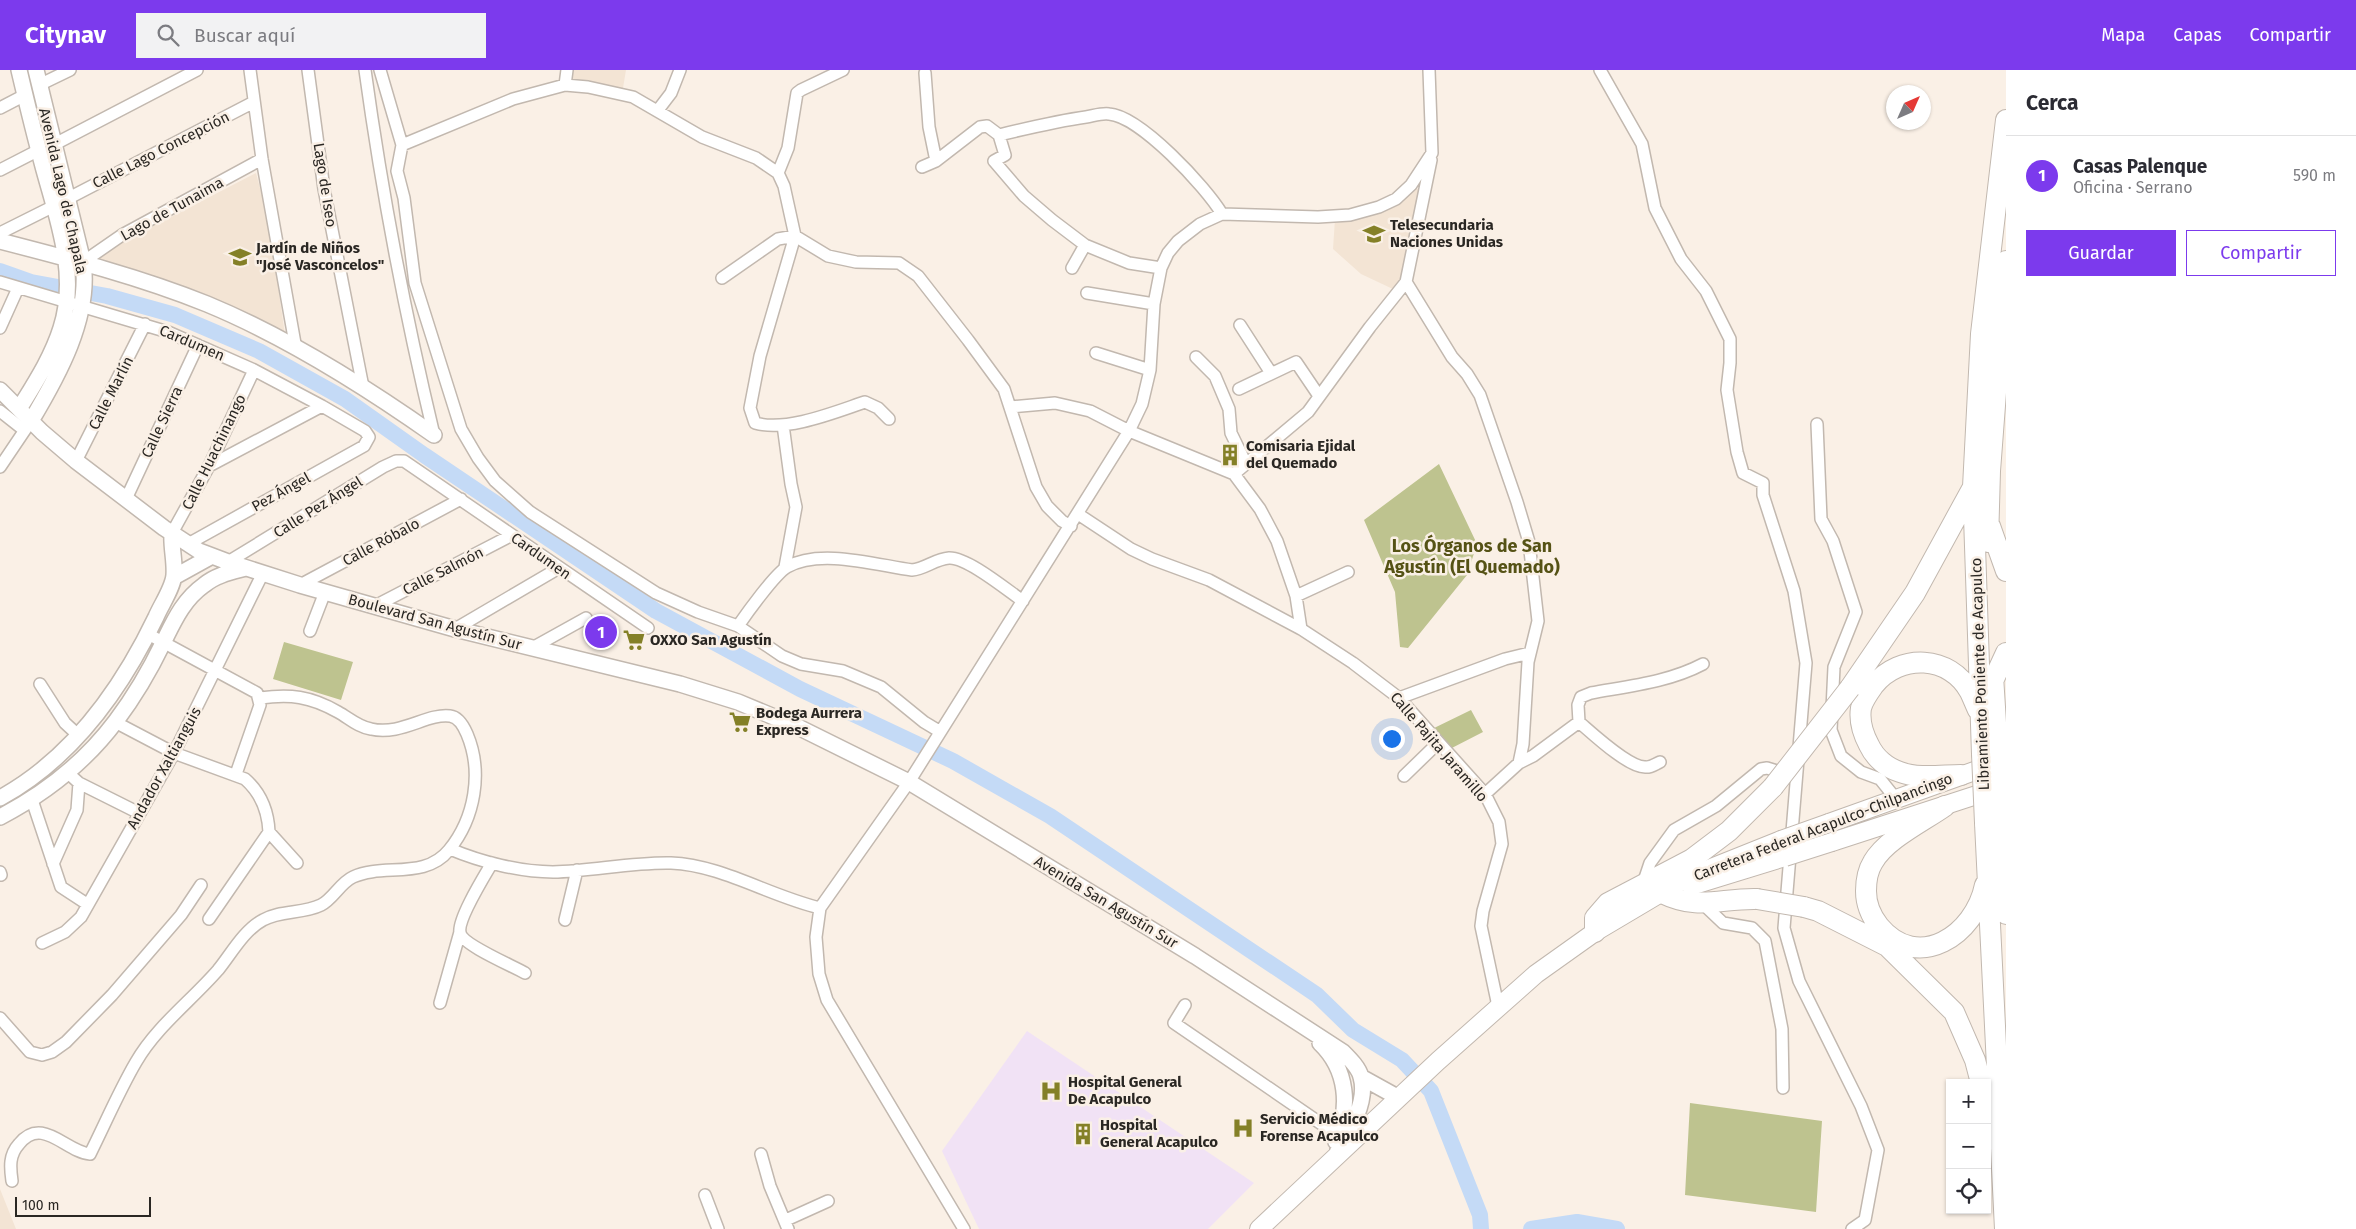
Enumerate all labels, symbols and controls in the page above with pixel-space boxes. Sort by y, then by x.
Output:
search box [136,13,486,58]
text: Citynav [25,21,106,49]
icon: search [154,21,182,49]
text: Buscar aquí [194,24,295,47]
text: Mapa [2101,24,2145,46]
text: Capas [2173,24,2222,46]
text: Compartir [2250,24,2331,46]
north arrow [1886,85,1931,130]
text: Cerca [2026,90,2078,116]
street label: Avenida Lago de Chapala [35,106,91,276]
street label: Calle Lago Concepción [90,108,232,192]
street label: Lago de Iseo [309,142,341,228]
text: Casas Palenque [2073,155,2207,178]
text: 1 [2038,166,2046,185]
text: 590 m [2293,166,2336,185]
street label: Lago de Tunaima [117,173,227,245]
text: Oficina · Serrano [2073,178,2193,197]
place label: Telesecundaria Naciones Unidas [1390,216,1503,251]
school or university icon: Telesecundaria Naciones Unidas [1361,221,1387,247]
button: Guardar [2026,230,2176,276]
button: Compartir [2186,230,2336,276]
place label: Jardín de Niños "José Vasconcelos" [255,239,384,274]
school or university icon: Jardín de Niños "José Vasconcelos" [227,244,253,270]
street label: Cardumen [157,321,227,365]
street label: Calle Marlín [85,353,137,433]
street label: Calle Sierra [138,383,186,461]
street label: Calle Huachinango [178,391,250,513]
place label: Comisaria Ejidal del Quemado [1246,437,1356,472]
building icon: Comisaria Ejidal del Quemado [1217,442,1243,468]
street label: Pez Ángel [248,468,314,515]
street label: Calle Pez Ángel [270,472,366,542]
street label: Calle Róbalo [339,514,423,570]
street label: Cardumen [507,529,575,583]
district label: Los Órganos de San Agustín (El Quemado) [1383,534,1560,578]
street label: Calle Salmón [400,543,486,599]
street label: Libramiento Poniente de Acapulco [1967,557,1993,791]
street label: Boulevard San Agustín Sur [346,590,524,654]
pin: 1 [585,613,617,651]
supermarket icon: OXXO San Agustín [621,627,647,653]
place label: OXXO San Agustín [650,631,772,649]
street label: Calle Pajita Jaramillo [1386,688,1492,806]
street label: Andador Xaltianguis [123,704,205,832]
place label: Bodega Aurrera Express [756,704,862,739]
supermarket icon: Bodega Aurrera Express [727,709,753,735]
your location [1379,726,1405,752]
street label: Carretera Federal Acapulco-Chilpancingo [1691,769,1955,885]
street label: Avenida San Agustín Sur [1031,852,1181,952]
place label: Hospital General De Acapulco [1068,1073,1182,1108]
hospital icon: Hospital General De Acapulco [1038,1078,1064,1104]
map controls [1946,1079,1991,1214]
button: + [1946,1079,1991,1124]
place label: Servicio Médico Forense Acapulco [1260,1110,1379,1145]
hospital icon: Servicio Médico Forense Acapulco [1230,1115,1256,1141]
place label: Hospital General Acapulco [1100,1116,1218,1151]
building icon: Hospital General Acapulco [1070,1121,1096,1147]
button: − [1946,1124,1991,1169]
button: locate [1946,1169,1991,1214]
scale bar [15,1194,151,1217]
text: 100 m [22,1197,59,1214]

